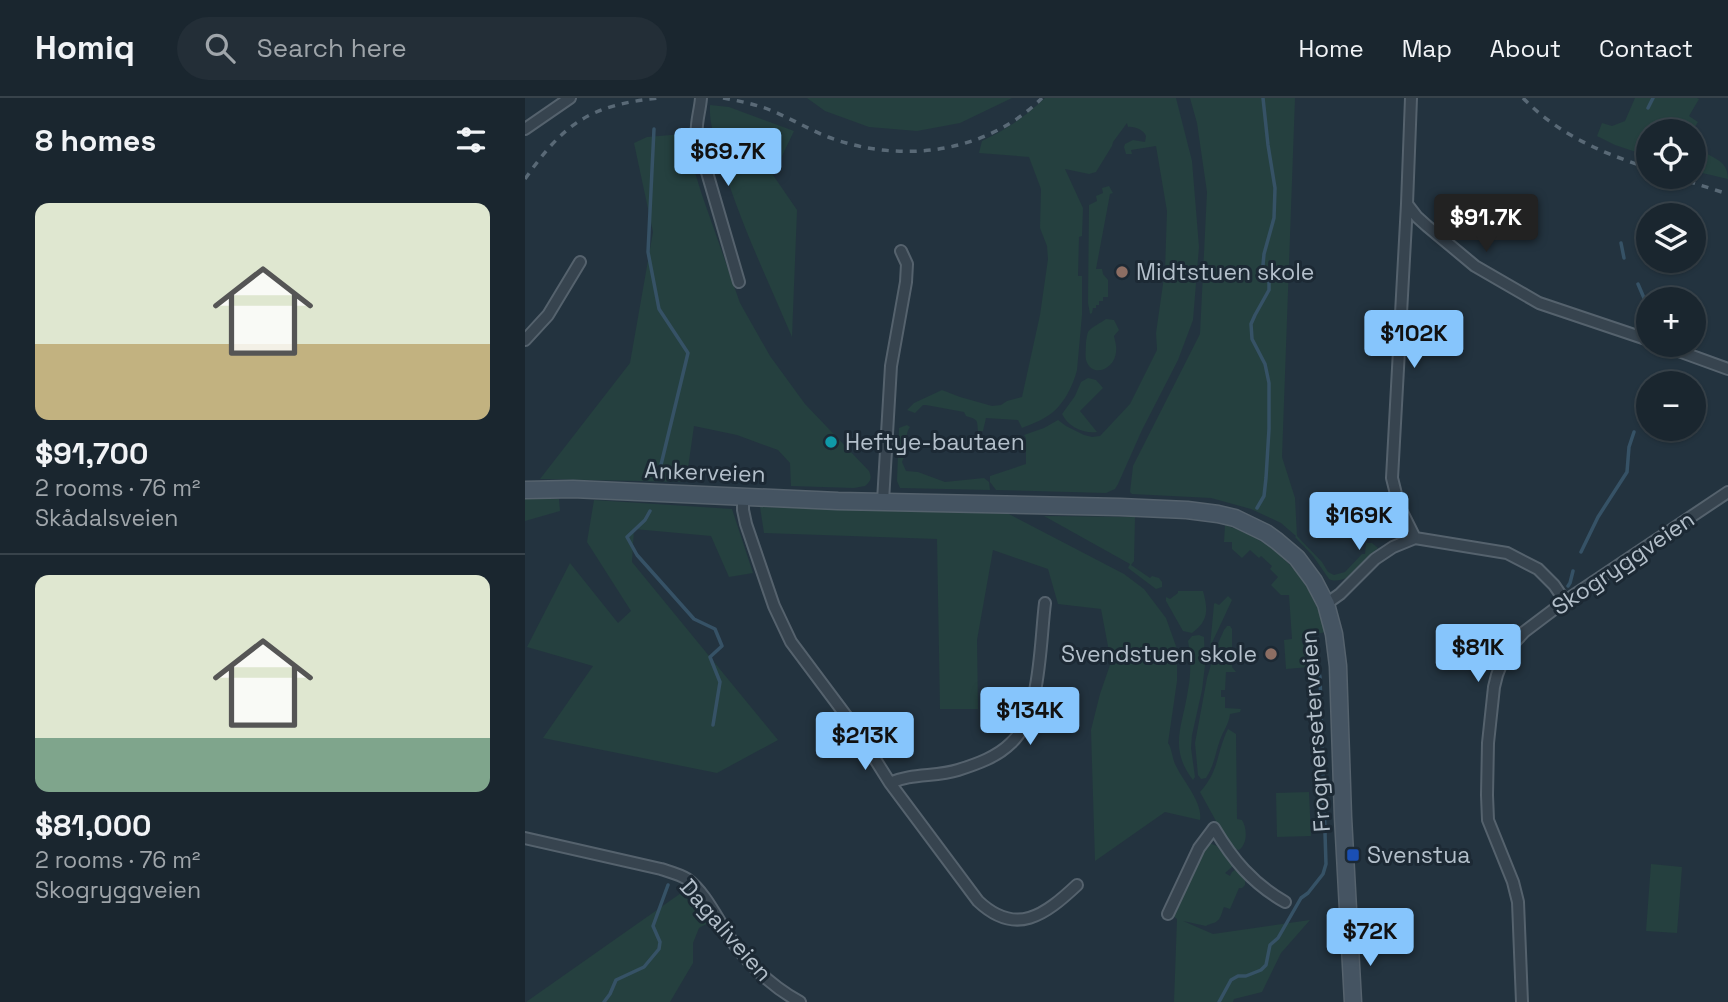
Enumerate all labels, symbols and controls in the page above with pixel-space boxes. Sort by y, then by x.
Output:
search box [177,17,667,80]
text: Homiq [35,27,135,69]
icon: search [201,29,239,67]
text: Search here [257,31,407,65]
text: Home [1298,33,1364,64]
text: Map [1402,33,1452,64]
text: About [1490,33,1561,64]
text: Contact [1599,33,1693,64]
map controls [1636,119,1706,441]
button: locate [1636,119,1706,189]
text: 8 homes [35,121,156,160]
icon: filters [452,121,490,159]
pin: $69.7K [671,129,785,188]
text: $69.7K [690,136,766,166]
pin: $91.7K [1429,194,1543,254]
text: $91.7K [1450,202,1522,232]
button: layers [1636,203,1706,273]
icon: home [200,248,326,374]
place label: Midtstuen skole [1136,257,1314,287]
marker: Midtstuen skole [1114,264,1130,280]
button: + [1636,287,1706,357]
pin: $102K [1365,310,1463,370]
text: $102K [1380,318,1448,348]
button: − [1636,371,1706,441]
place label: Heftye-bautaen [845,427,1025,457]
text: $91,700 [35,434,148,473]
marker: Heftye-bautaen [823,434,839,450]
street label: Ankerveien [644,455,766,489]
text: 2 rooms · 76 m² [35,473,200,503]
pin: $169K [1310,492,1408,552]
text: $169K [1325,500,1393,530]
text: Skådalsveien [35,503,178,533]
street label: Skogryggveien [1546,504,1700,622]
icon: home [200,620,326,746]
pin: $81K [1437,624,1519,684]
street label: Frognerseterveien [1293,629,1337,833]
text: $81K [1452,632,1504,662]
place label: Svendstuen skole [1061,639,1257,669]
marker: Svendstuen skole [1263,646,1279,662]
pin: $134K [981,688,1079,747]
text: $134K [996,695,1064,725]
pin: $213K [816,712,914,772]
text: $213K [832,720,898,750]
text: $81,000 [35,806,152,845]
place label: Svenstua [1367,840,1470,870]
text: 2 rooms · 76 m² [35,845,200,875]
marker: Svenstua [1345,847,1361,863]
street label: Dagaliveien [673,872,779,988]
text: Skogryggveien [35,875,201,905]
pin: $72K [1329,908,1411,968]
text: $72K [1343,916,1397,946]

